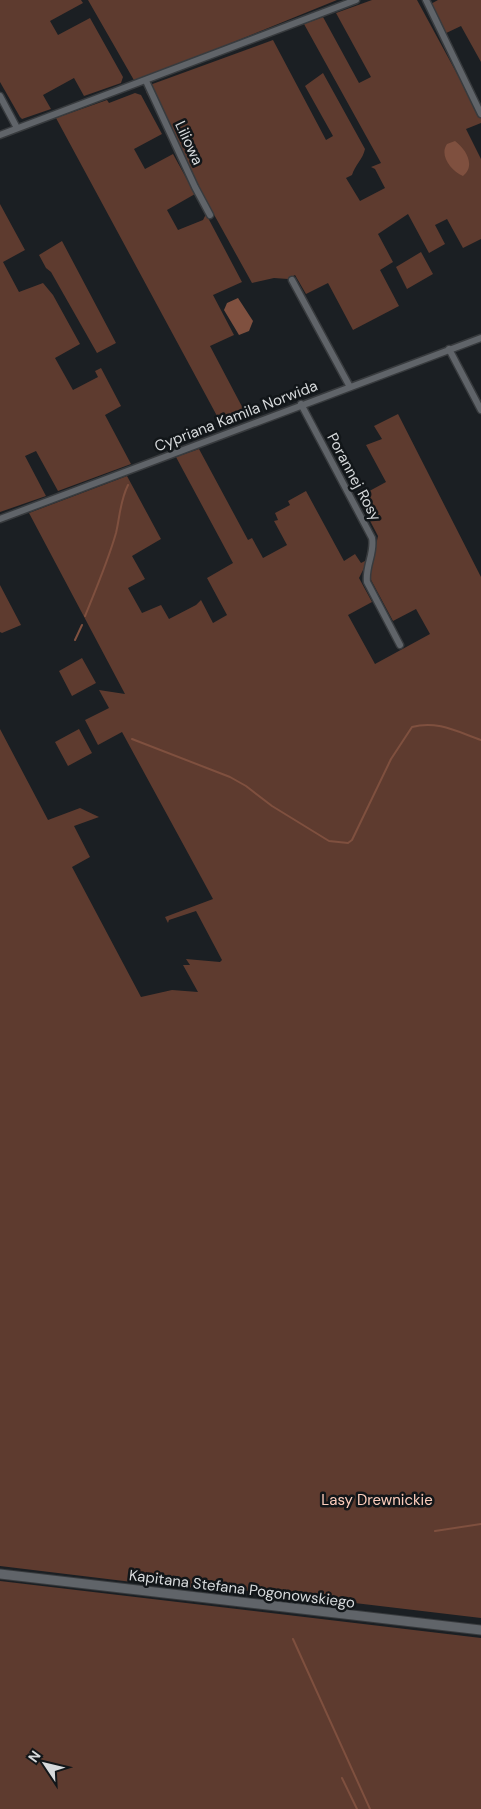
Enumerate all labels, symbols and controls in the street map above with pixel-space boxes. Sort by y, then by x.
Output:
street label: Liliowa [170,118,208,168]
street label: Cypriana Kamila Norwida [152,376,320,456]
street label: Porannej Rosy [322,429,386,525]
park label: Lasy Drewnickie [321,1490,433,1510]
street label: Kapitana Stefana Pogonowskiego [128,1565,356,1613]
north arrow [20,1739,70,1789]
text: N [24,1747,45,1766]

